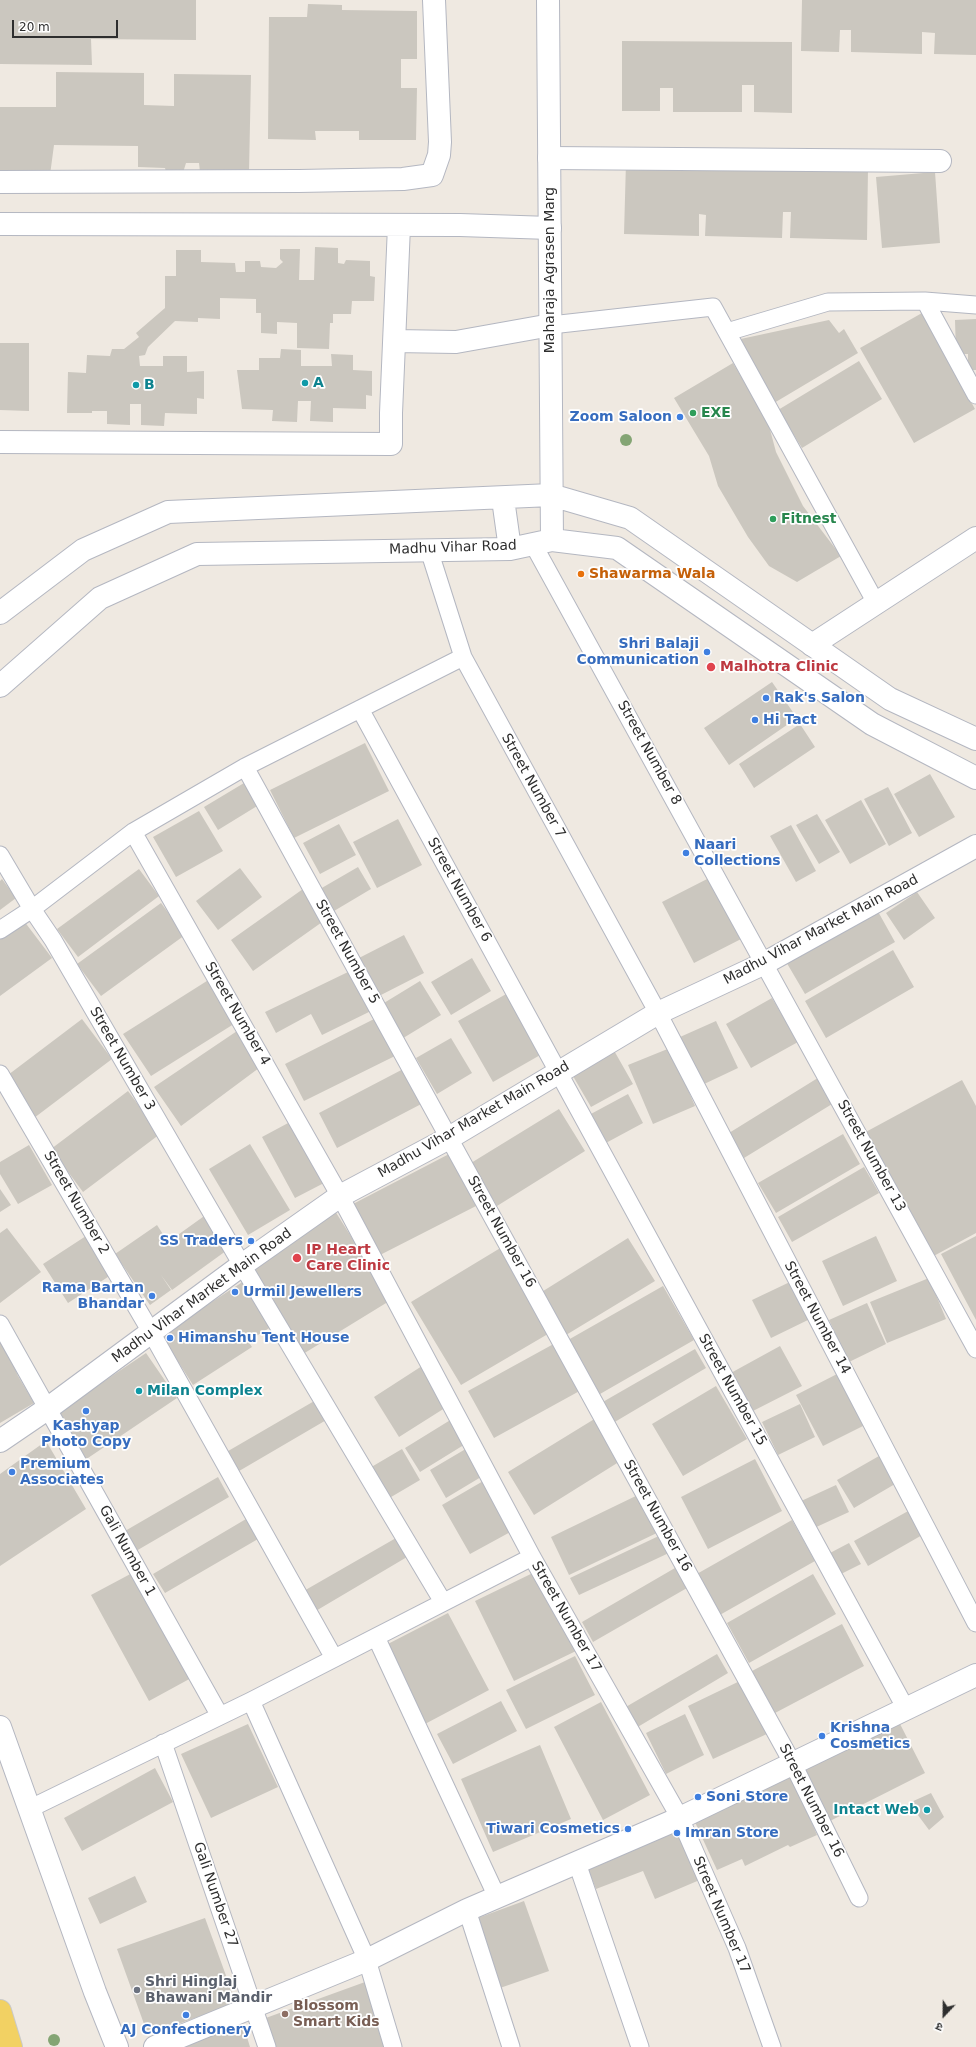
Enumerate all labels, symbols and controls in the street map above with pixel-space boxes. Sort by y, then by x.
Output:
scale bar [14,12,120,38]
text: 20 m [19,20,50,34]
street label: Maharaja Agrasen Marg [542,187,558,353]
place label: A [313,375,324,391]
place label: B [144,377,155,393]
marker: A [300,378,310,388]
marker: B [131,380,141,390]
place label: EXE [701,405,731,421]
marker: EXE [688,408,698,418]
place label: Zoom Saloon [570,409,672,425]
marker: Zoom Saloon [675,412,685,422]
place label: Fitnest [781,511,837,527]
marker: Fitnest [768,514,778,524]
street label: Madhu Vihar Road [389,537,517,559]
place label: Shawarma Wala [589,566,715,582]
marker: Shawarma Wala [576,569,586,579]
place label: Shri Balaji Communication [576,636,699,668]
marker: Shri Balaji Communication [702,647,712,657]
place label: Malhotra Clinic [720,659,839,675]
marker: Malhotra Clinic [705,661,717,673]
place label: Rak's Salon [774,690,865,706]
marker: Rak's Salon [761,693,771,703]
street label: Street Number 8 [613,698,685,808]
place label: Hi Tact [763,712,817,728]
marker: Hi Tact [750,715,760,725]
street label: Street Number 7 [497,731,569,841]
street label: Street Number 6 [423,835,495,945]
place label: Naari Collections [694,837,781,870]
marker: Naari Collections [681,848,691,858]
street label: Madhu Vihar Market Main Road [721,871,921,989]
street label: Street Number 5 [311,897,383,1007]
street label: Street Number 4 [201,959,273,1069]
street label: Street Number 3 [86,1004,158,1114]
street label: Madhu Vihar Market Main Road [375,1058,573,1182]
street label: Street Number 13 [833,1097,909,1215]
street label: Street Number 2 [40,1148,112,1258]
street label: Street Number 16 [463,1173,539,1291]
street label: Madhu Vihar Market Main Road [109,1225,295,1367]
place label: SS Traders [159,1233,243,1249]
marker: SS Traders [246,1236,256,1246]
place label: IP Heart Care Clinic [306,1242,390,1274]
marker: IP Heart Care Clinic [291,1252,303,1264]
street label: Street Number 14 [780,1259,854,1377]
place label: Rama Bartan Bhandar [42,1280,144,1312]
place label: Urmil Jewellers [243,1284,362,1300]
marker: Urmil Jewellers [230,1287,240,1297]
marker: Rama Bartan Bhandar [147,1291,157,1301]
place label: Himanshu Tent House [178,1330,350,1346]
street label: Street Number 15 [694,1331,770,1449]
marker: Himanshu Tent House [165,1333,175,1343]
place label: Milan Complex [147,1383,263,1399]
marker: Milan Complex [134,1386,144,1396]
marker: Kashyap Photo Copy [81,1406,91,1416]
place label: Kashyap Photo Copy [41,1418,131,1450]
place label: Premium Associates [20,1456,104,1488]
street label: Street Number 16 [619,1457,695,1575]
marker: Premium Associates [7,1467,17,1477]
street label: Gali Number 1 [95,1503,159,1599]
street label: Street Number 17 [527,1558,605,1676]
place label: Krishna Cosmetics [830,1720,910,1752]
marker: Krishna Cosmetics [817,1731,827,1741]
street label: Street Number 16 [775,1741,847,1861]
place label: Soni Store [706,1789,788,1805]
marker: Soni Store [693,1792,703,1802]
place label: Intact Web [833,1802,919,1818]
marker: Intact Web [922,1805,932,1815]
place label: Tiwari Cosmetics [486,1821,620,1837]
marker: Tiwari Cosmetics [623,1824,633,1834]
place label: Imran Store [685,1825,779,1841]
marker: Imran Store [672,1828,682,1838]
street label: Gali Number 27 [189,1840,241,1950]
street label: Street Number 17 [689,1854,753,1976]
place label: Shri Hinglaj Bhawani Mandir [145,1974,272,2006]
marker: Shri Hinglaj Bhawani Mandir [132,1985,142,1995]
north arrow [924,1995,964,2035]
place label: Blossom Smart Kids [293,1998,380,2030]
marker: Blossom Smart Kids [280,2009,290,2019]
marker: AJ Confectionery [181,2010,191,2020]
text: उ [934,2019,945,2034]
place label: AJ Confectionery [120,2022,252,2038]

